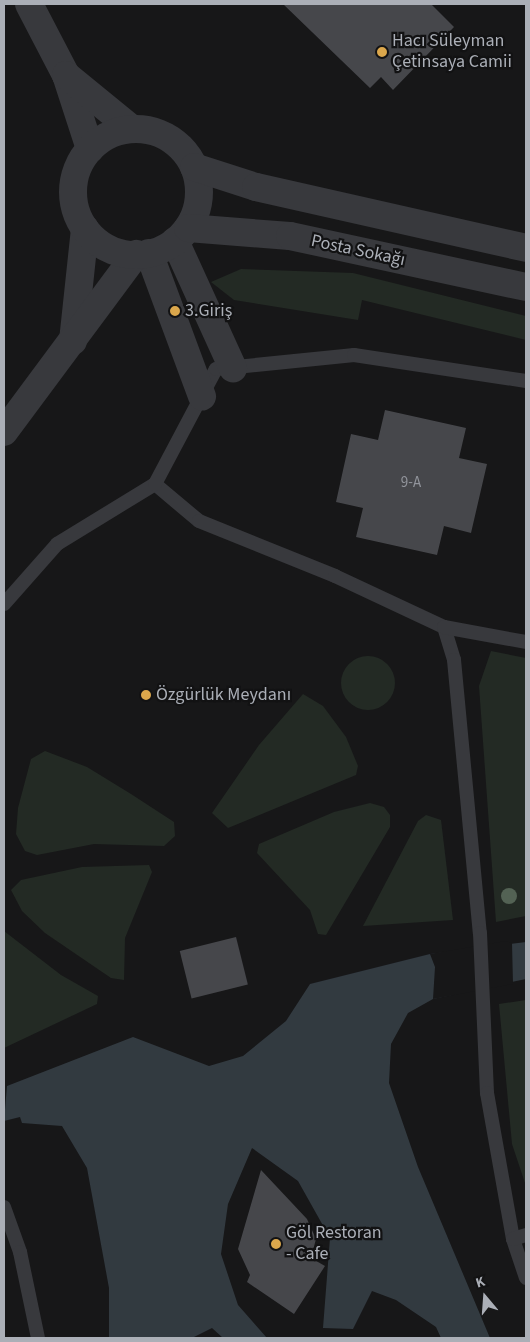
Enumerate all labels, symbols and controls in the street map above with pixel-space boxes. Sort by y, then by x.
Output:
place label: Hacı Süleyman Çetinsaya Camii [392,31,512,74]
marker: Hacı Süleyman Çetinsaya Camii [376,46,388,58]
street label: Posta Sokağı [309,230,407,272]
place label: 3.Giriş [185,300,232,322]
marker: 3.Giriş [169,305,181,317]
house number: 9-A [401,474,421,492]
place label: Özgürlük Meydanı [156,684,291,706]
marker: Özgürlük Meydanı [140,689,152,701]
place label: Göl Restoran - Cafe [286,1223,382,1266]
marker: Göl Restoran - Cafe [270,1238,282,1250]
north arrow [460,1272,510,1322]
text: K [473,1272,488,1294]

